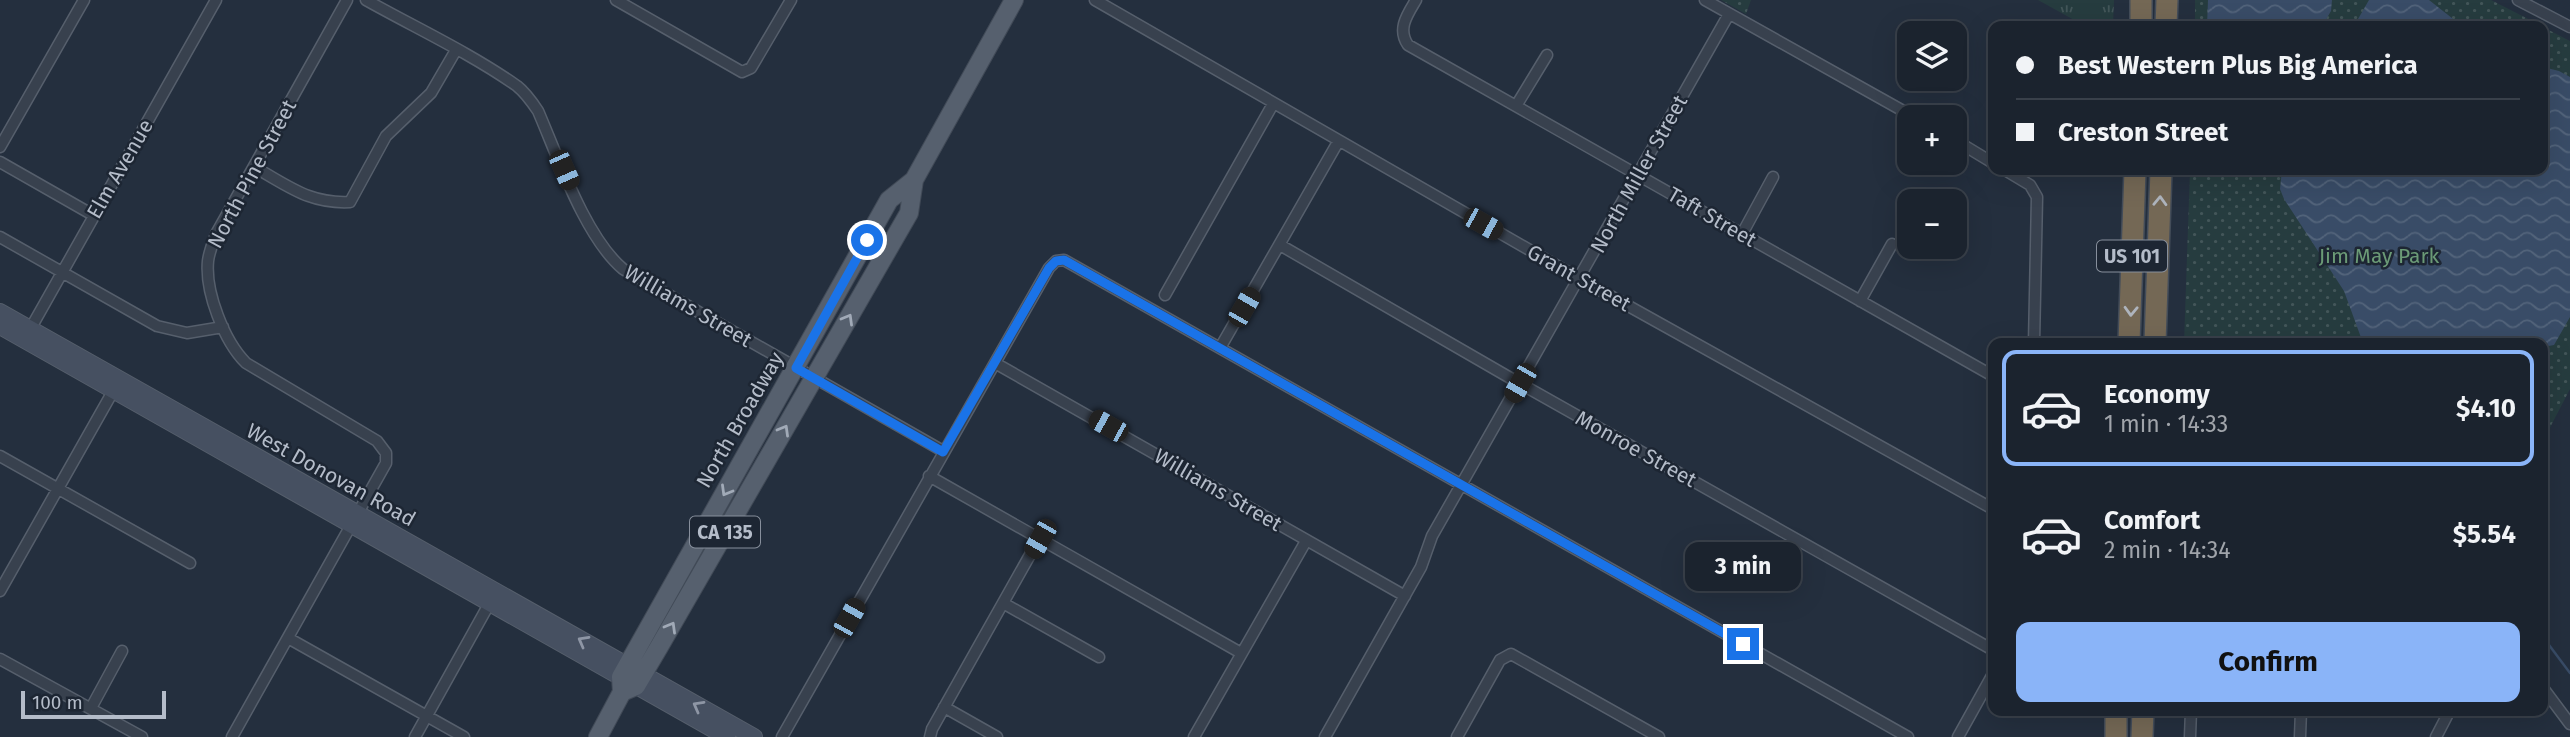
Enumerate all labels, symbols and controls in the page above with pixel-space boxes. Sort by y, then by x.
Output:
map controls [1897,21,1967,259]
button: layers [1897,21,1967,91]
text: Best Western Plus Big America [2058,50,2418,81]
street label: North Miller Street [1585,90,1693,258]
street label: North Pine Street [202,95,302,253]
button: + [1897,105,1967,175]
street label: Elm Avenue [81,115,159,223]
text: Creston Street [2058,117,2228,148]
car [546,147,583,193]
street label: Taft Street [1663,181,1761,253]
button: − [1897,189,1967,259]
one-way arrow [2153,196,2168,207]
car [1460,205,1507,243]
route start [851,224,883,256]
street label: Grant Street [1523,239,1636,317]
road number: US 101 [2097,240,2167,272]
park label: Jim May Park [2319,243,2440,269]
street label: Williams Street [619,259,757,353]
car [1225,284,1264,330]
one-way arrow [2123,306,2138,317]
one-way arrow [839,313,852,326]
street label: North Broadway [691,347,790,493]
car [1501,360,1540,406]
icon: car [2020,377,2083,440]
text: Economy [2104,379,2210,410]
text: $4.10 [2456,393,2516,424]
street label: Monroe Street [1571,405,1702,493]
car [1085,407,1132,445]
text: 1 min · 14:33 [2104,410,2228,438]
street label: West Donovan Road [242,418,420,532]
one-way arrow [776,424,789,437]
street label: Williams Street [1149,443,1287,537]
one-way arrow [721,484,734,497]
icon: car [2020,503,2083,566]
text: Comfort [2104,505,2200,536]
road number: CA 135 [690,516,760,548]
car [1021,516,1060,562]
text: $5.54 [2453,519,2516,550]
text: 2 min · 14:34 [2104,536,2230,564]
callout: 3 min [1685,542,1801,592]
text: 3 min [1715,552,1771,580]
car [830,595,869,641]
one-way arrow [662,622,675,635]
button: Confirm [2016,622,2520,702]
route end [1727,628,1759,660]
one-way arrow [578,636,590,649]
scale bar [21,688,166,720]
text: 100 m [32,691,83,714]
one-way arrow [693,701,706,714]

